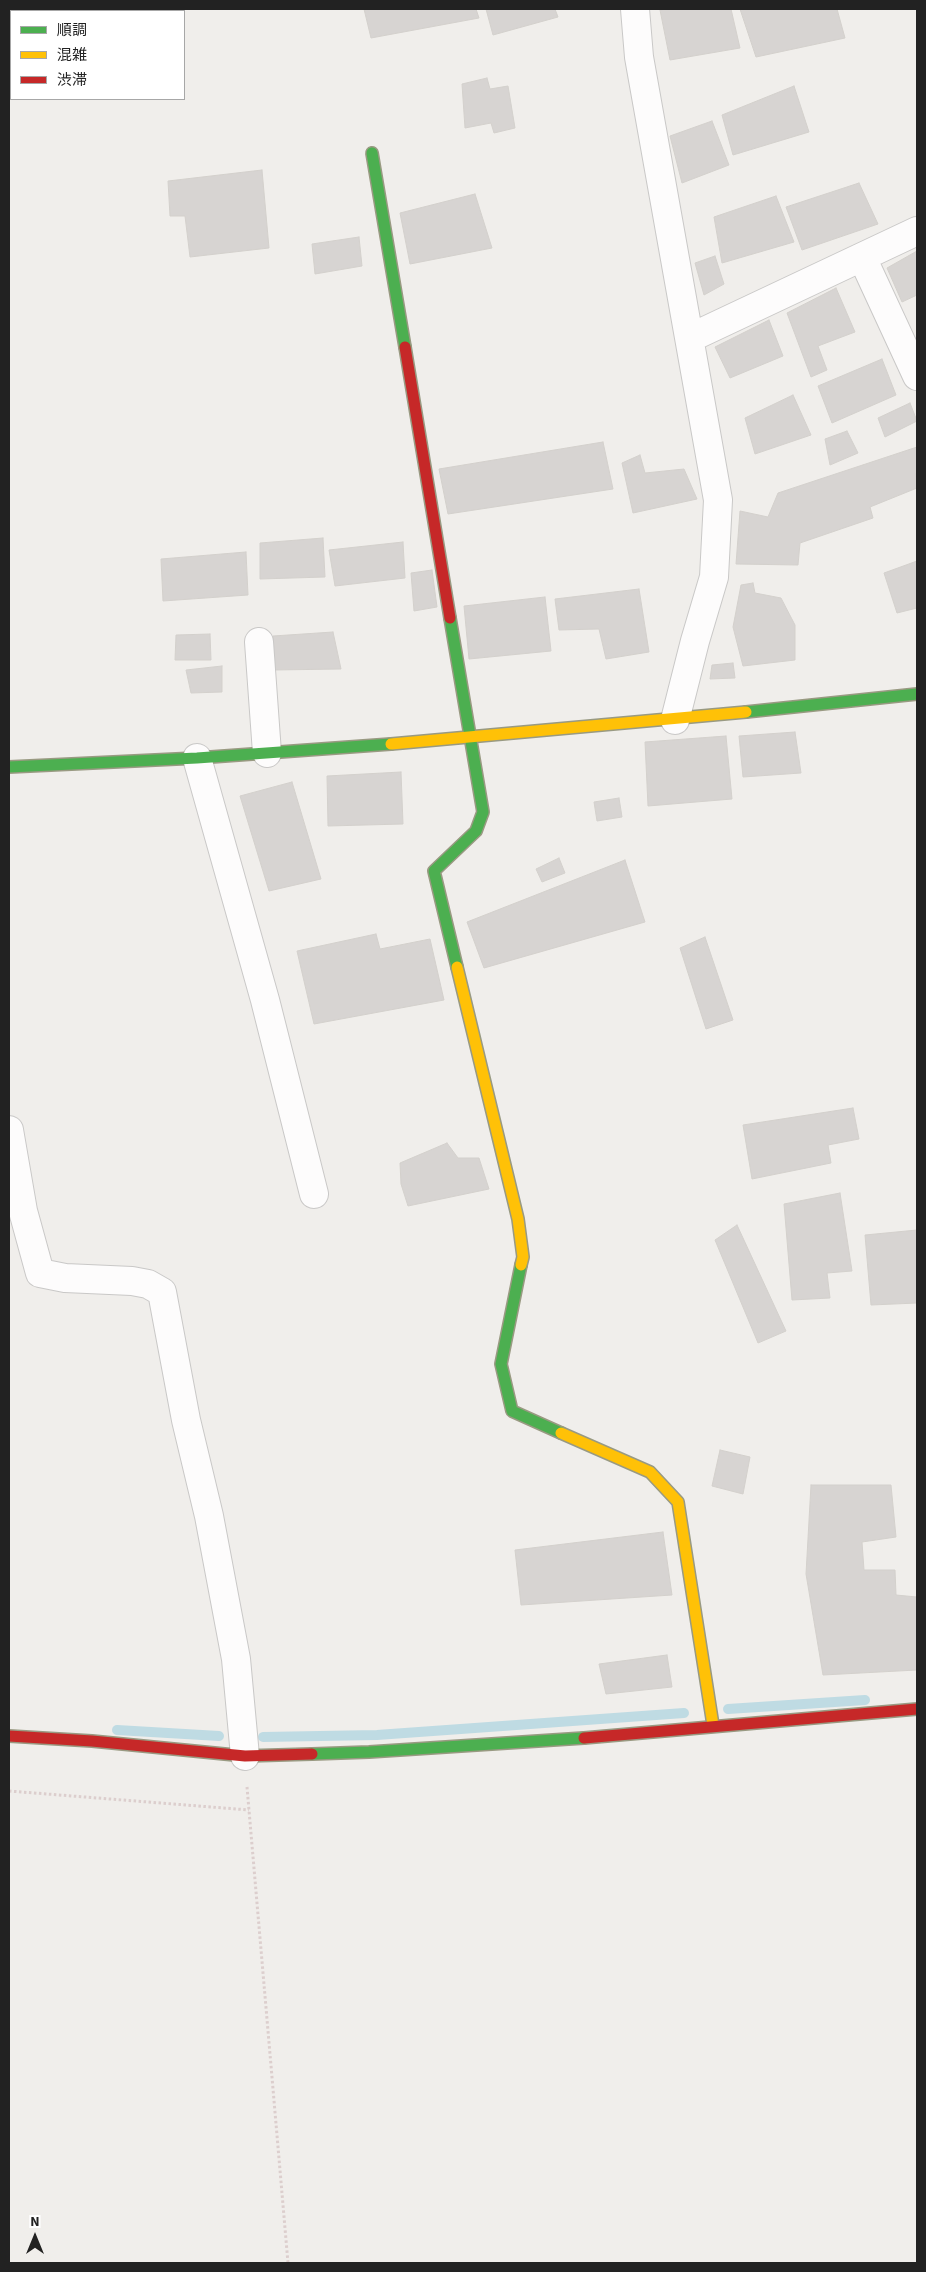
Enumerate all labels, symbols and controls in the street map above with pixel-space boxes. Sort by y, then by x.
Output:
legend [10,10,185,100]
text: 順調 [57,20,87,41]
text: 混雑 [57,45,87,66]
text: 渋滞 [57,70,87,91]
north arrow [10,2212,60,2262]
text: N [30,2212,40,2232]

